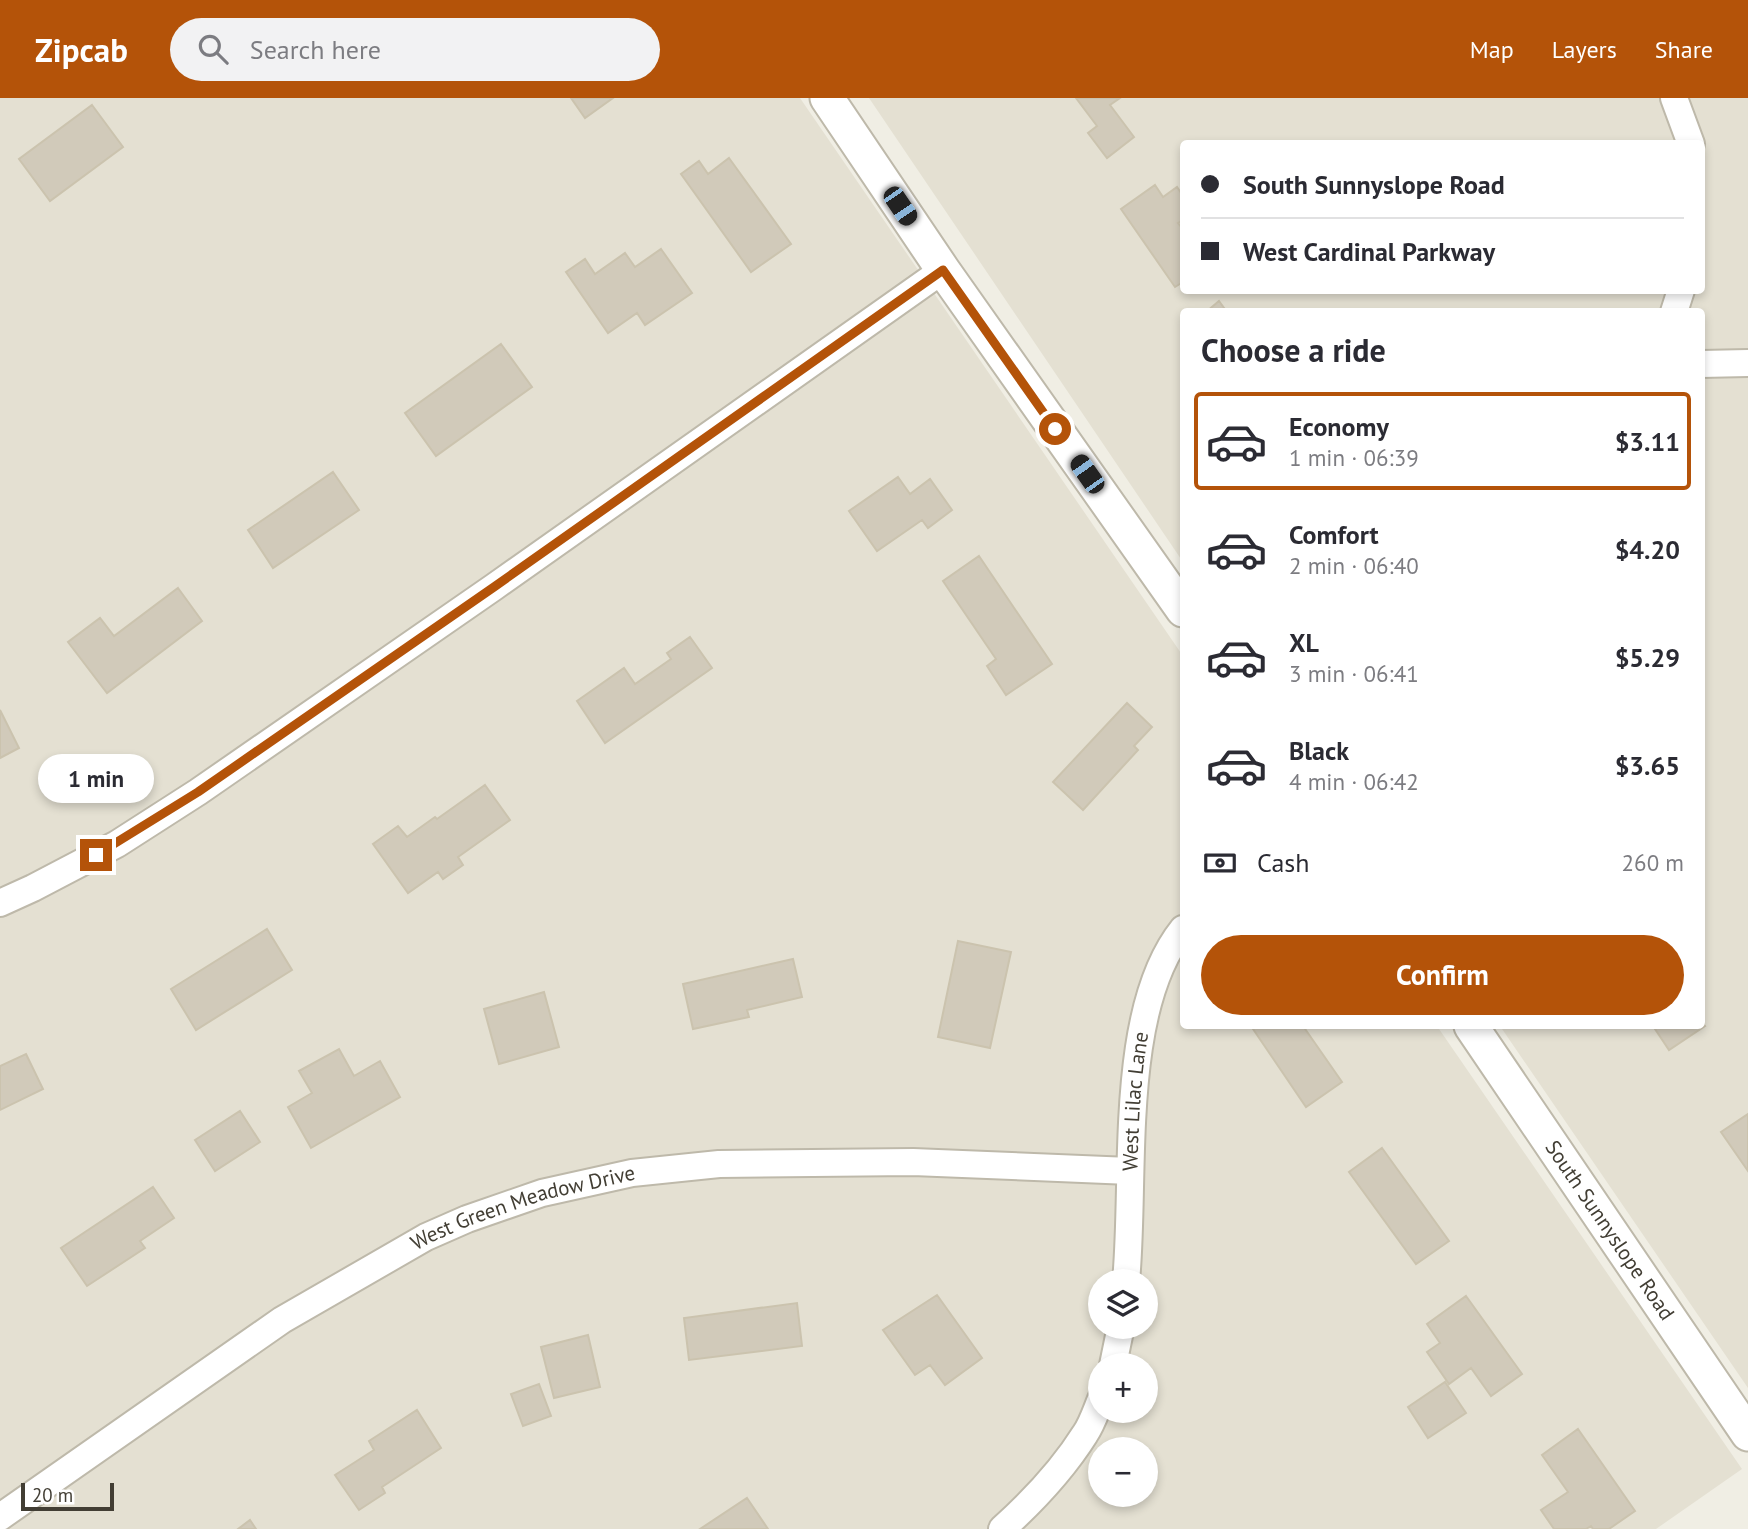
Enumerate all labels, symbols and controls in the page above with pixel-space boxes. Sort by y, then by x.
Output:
search box [170,18,660,81]
text: Zipcab [35,28,128,71]
icon: search [194,30,232,68]
text: Search here [250,33,381,66]
text: Map [1470,34,1514,65]
text: Layers [1552,34,1617,65]
text: Share [1655,34,1713,65]
text: South Sunnyslope Road [1243,168,1505,201]
car [880,183,921,229]
text: West Cardinal Parkway [1243,235,1495,268]
text: Choose a ride [1201,329,1386,371]
icon: car [1205,410,1268,473]
text: Economy [1289,410,1389,443]
route start [1039,413,1071,445]
text: $3.11 [1615,425,1680,458]
text: 1 min · 06:39 [1289,443,1419,472]
car [1067,451,1108,497]
icon: car [1205,518,1268,581]
text: Comfort [1289,518,1379,551]
text: $4.20 [1615,533,1680,566]
text: 2 min · 06:40 [1289,551,1419,580]
icon: car [1205,626,1268,689]
text: XL [1289,626,1319,659]
text: $5.29 [1615,641,1680,674]
text: 3 min · 06:41 [1289,659,1419,688]
icon: car [1205,734,1268,797]
text: Black [1289,734,1349,767]
text: $3.65 [1615,749,1680,782]
callout: 1 min [38,754,154,802]
text: 1 min [68,764,124,793]
text: 4 min · 06:42 [1289,767,1419,796]
route end [80,839,112,871]
icon: cash [1201,844,1239,882]
text: Cash [1257,846,1309,879]
text: 260 m [1622,848,1684,877]
button: Confirm [1201,935,1684,1015]
street label: West Lilac Lane [1116,1030,1154,1171]
street label: South Sunnyslope Road [1540,1135,1681,1325]
street label: West Green Meadow Drive [406,1159,638,1256]
map controls [1088,1269,1158,1507]
button: layers [1088,1269,1158,1339]
button: + [1088,1353,1158,1423]
button: − [1088,1437,1158,1507]
scale bar [21,1480,114,1512]
text: 20 m [32,1483,73,1507]

